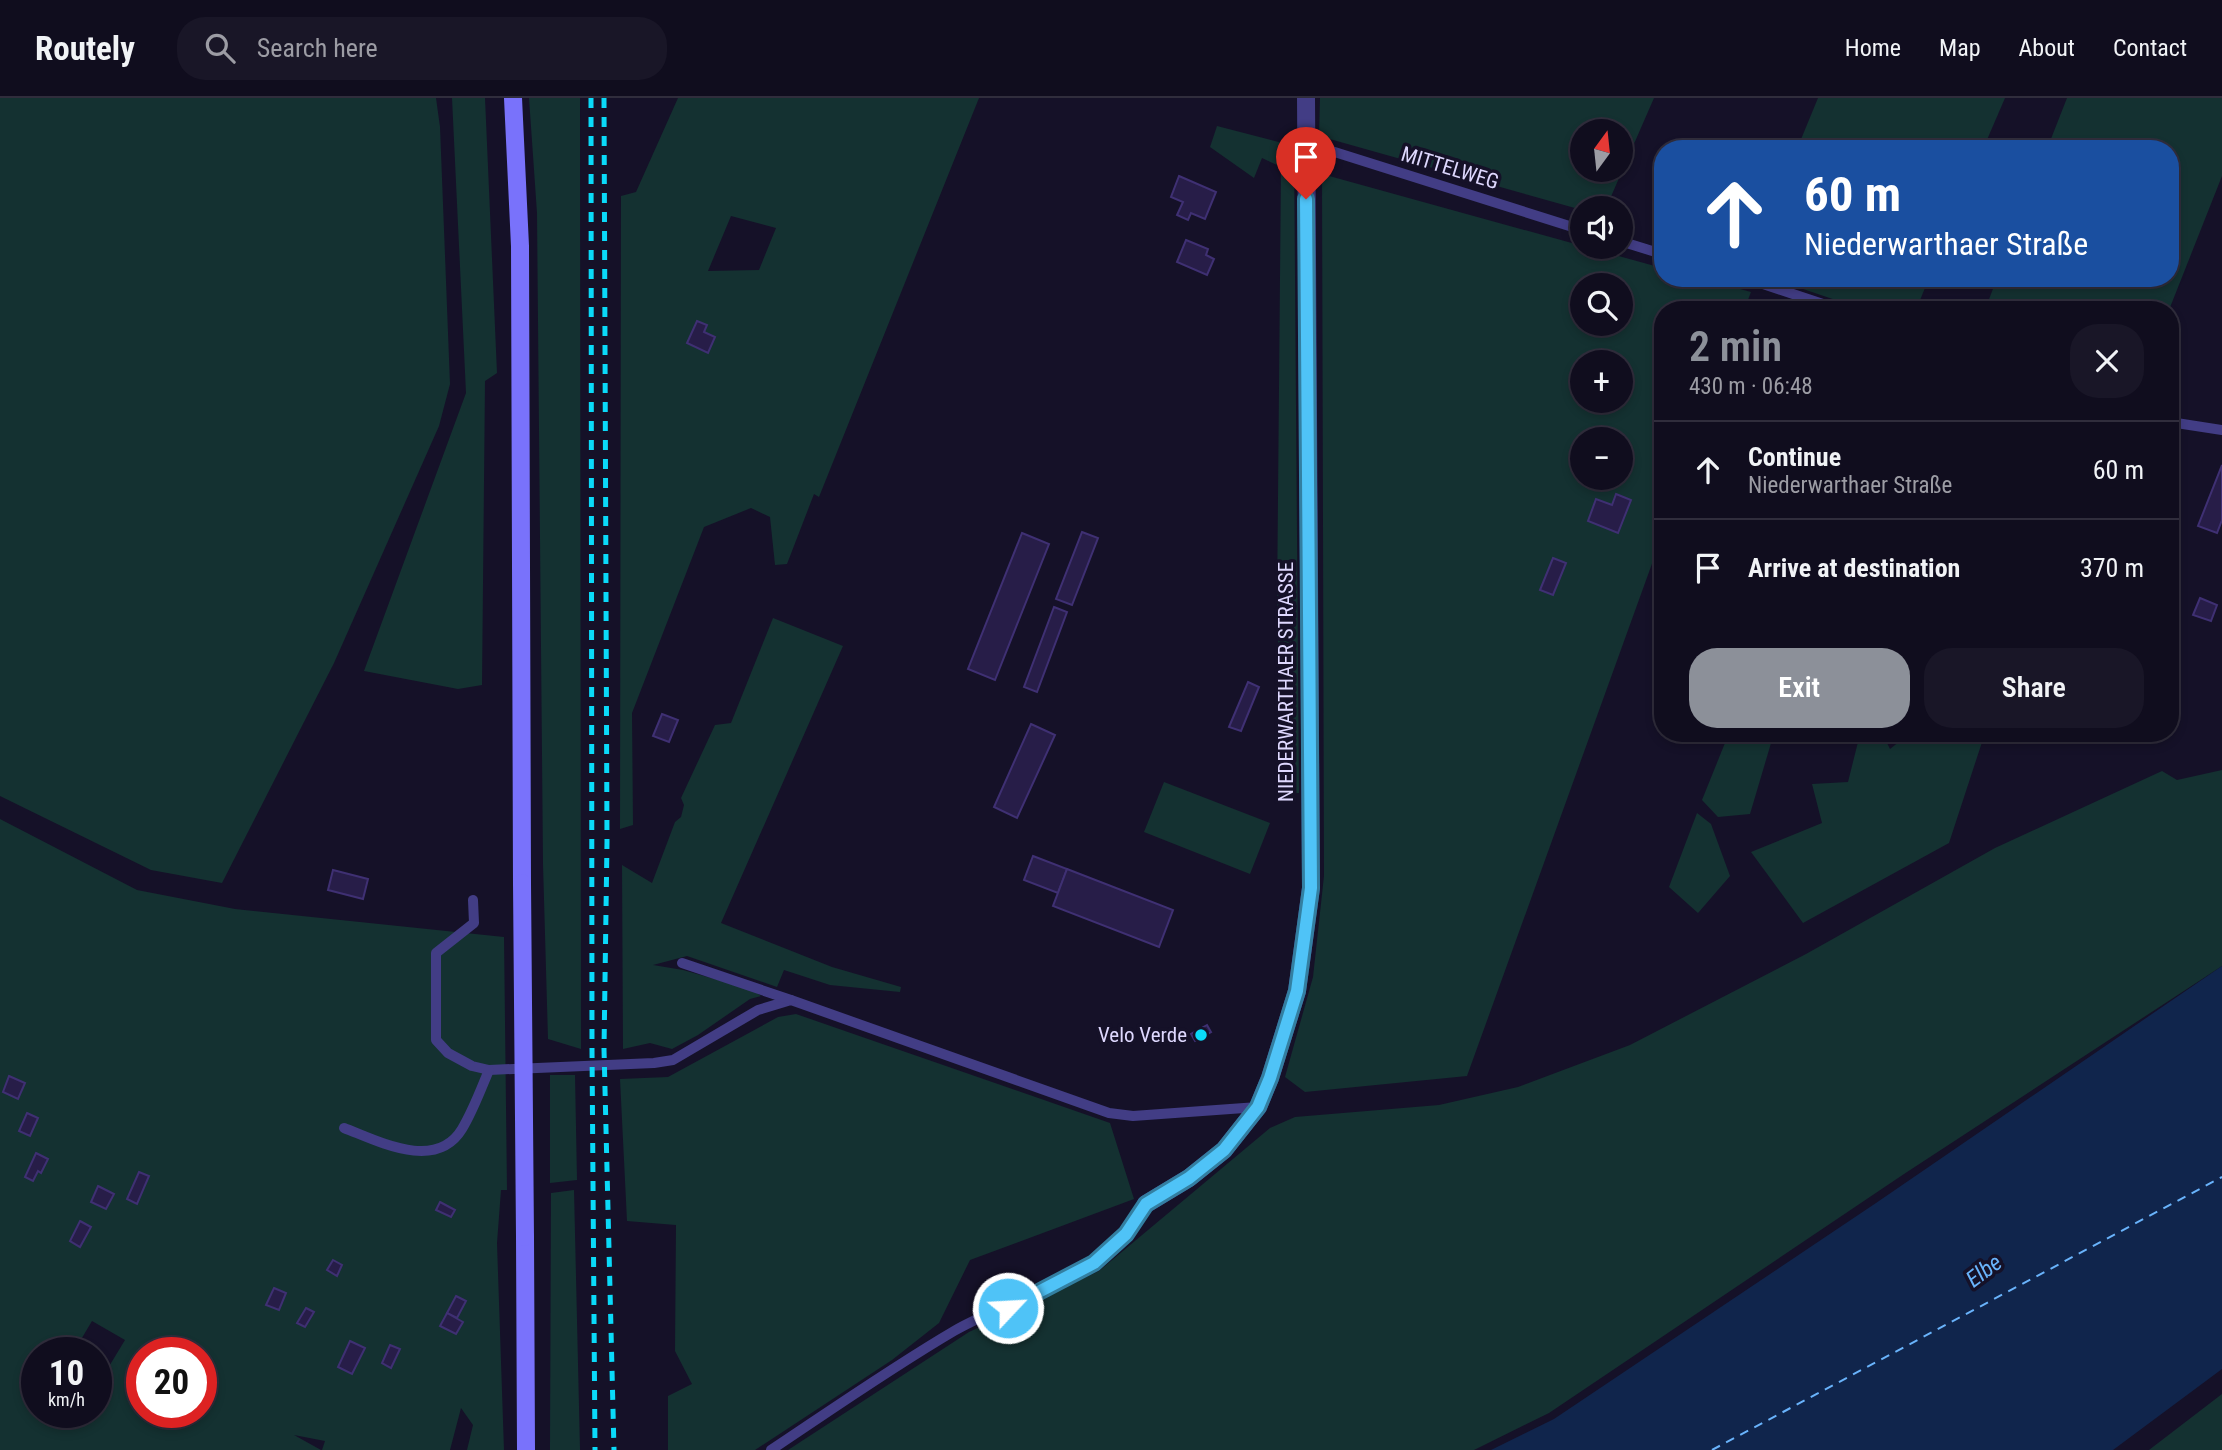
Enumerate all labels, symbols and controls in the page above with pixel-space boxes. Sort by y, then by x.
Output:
search box [177,17,667,80]
text: Routely [35,29,135,68]
icon: search [201,29,239,67]
text: Search here [257,33,378,63]
text: Home [1845,34,1901,62]
text: Map [1939,34,1981,62]
text: About [2019,34,2075,62]
text: Contact [2113,34,2187,62]
north arrow [1570,119,1633,182]
map controls [1570,119,1633,490]
pin [1276,127,1336,199]
icon: arrive [1287,138,1325,176]
street label: MITTELWEG [1398,142,1502,194]
text: 60 m [1804,166,1901,223]
icon: ahead [1689,168,1780,259]
button: sound [1570,196,1633,259]
text: Niederwarthaer Straße [1804,225,2088,263]
button: search [1570,273,1633,336]
text: 2 min [1689,322,1782,371]
button: close [2070,324,2144,398]
button: + [1570,350,1633,413]
text: 430 m · 06:48 [1689,373,1813,400]
button: − [1570,427,1633,490]
text: Continue [1748,442,1841,472]
icon: ahead [1689,451,1727,489]
text: 60 m [2093,455,2144,485]
text: Niederwarthaer Straße [1748,472,1952,499]
icon: arrive [1689,549,1727,587]
text: Arrive at destination [1748,553,1960,583]
text: 370 m [2080,553,2144,583]
street label: NIEDERWARTHAER STRASSE [1274,562,1298,802]
button: Exit [1689,648,1910,728]
button: Share [1924,648,2144,728]
place label: Velo Verde [1098,1023,1187,1047]
marker: Velo Verde [1193,1027,1209,1043]
water label: Elbe [1961,1249,2007,1293]
position arrow [971,1271,1045,1345]
speed limit sign: 20 [126,1337,217,1428]
text: 10 [49,1353,84,1394]
text: km/h [48,1389,85,1410]

